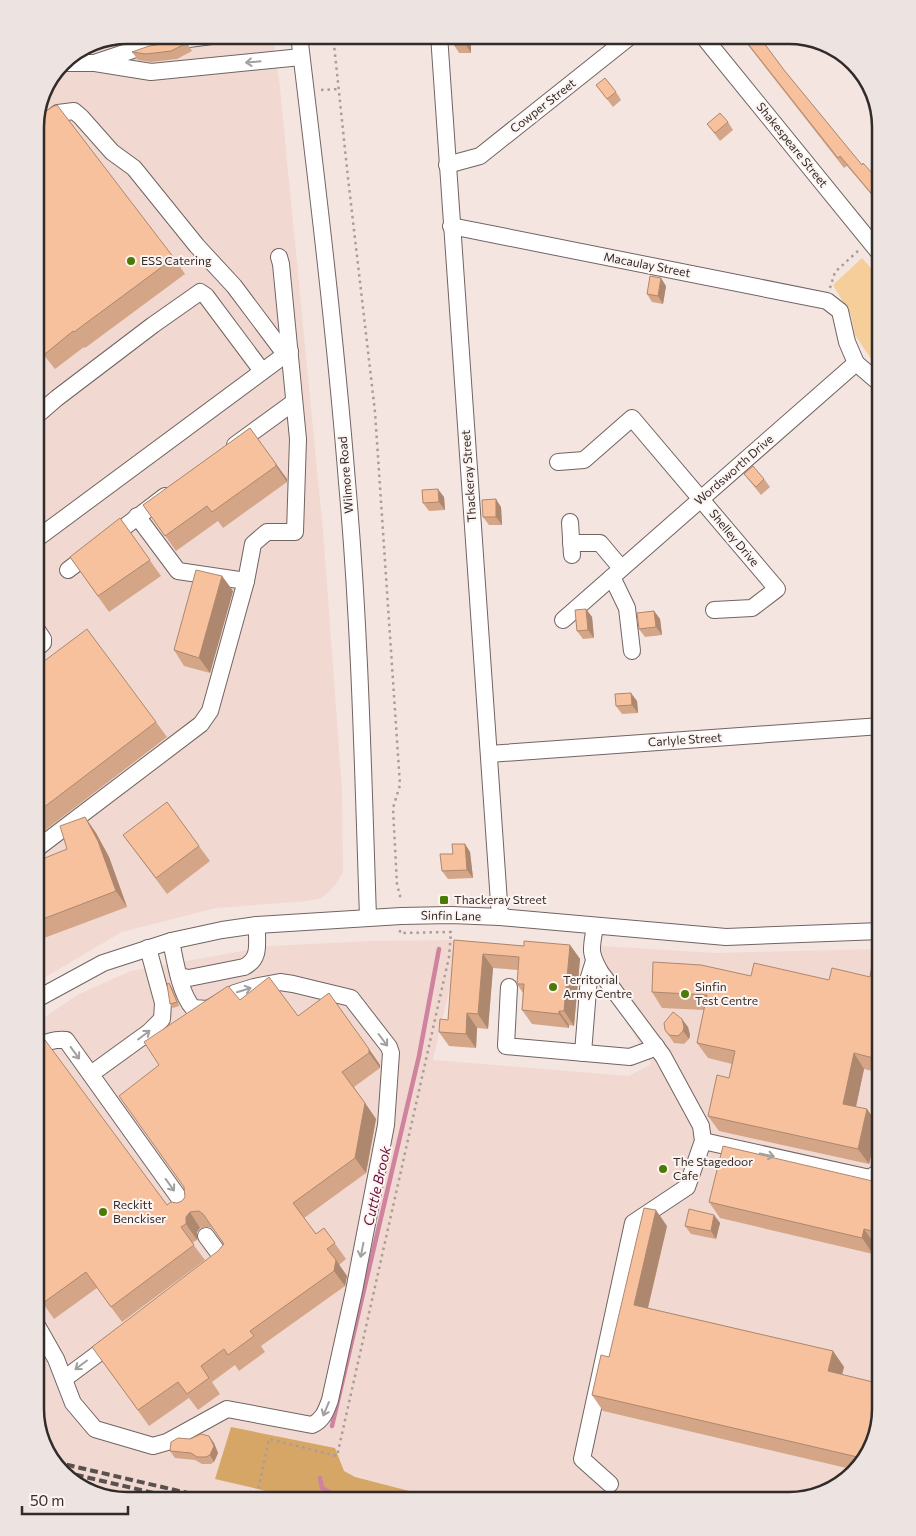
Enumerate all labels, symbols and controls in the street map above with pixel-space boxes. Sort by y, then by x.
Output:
one-way arrow [245,57,261,67]
street label: Cowper Street [507,75,578,135]
street label: Shakespeare Street [754,99,831,190]
street label: Macaulay Street [603,249,692,279]
place label: ESS Catering [141,253,212,267]
marker: ESS Catering [125,255,137,267]
street label: Thackeray Street [458,429,478,523]
street label: Wordsworth Drive [691,431,776,507]
street label: Wilmore Road [335,436,355,514]
street label: Shelley Drive [707,506,763,569]
street label: Carlyle Street [647,729,722,749]
place label: Thackeray Street [454,892,547,906]
marker: Thackeray Street [438,894,450,906]
street label: Sinfin Lane [421,907,481,923]
place label: Territorial Army Centre [563,972,632,1000]
place label: Sinfin Test Centre [695,979,758,1007]
marker: Territorial Army Centre [547,981,559,993]
one-way arrow [236,984,252,994]
marker: Sinfin Test Centre [679,988,691,1000]
one-way arrow [137,1030,151,1040]
one-way arrow [378,1033,389,1046]
one-way arrow [70,1046,80,1060]
water label: Cuttle Brook [359,1144,394,1227]
one-way arrow [759,1151,775,1160]
place label: The Stagedoor Cafe [673,1154,753,1182]
marker: The Stagedoor Cafe [657,1163,669,1175]
one-way arrow [165,1178,175,1192]
place label: Reckitt Benckiser [113,1197,166,1225]
marker: Reckitt Benckiser [97,1206,109,1218]
one-way arrow [356,1242,366,1258]
one-way arrow [75,1360,88,1371]
one-way arrow [321,1401,330,1416]
scale bar [22,1484,129,1516]
text: 50 m [30,1491,64,1509]

